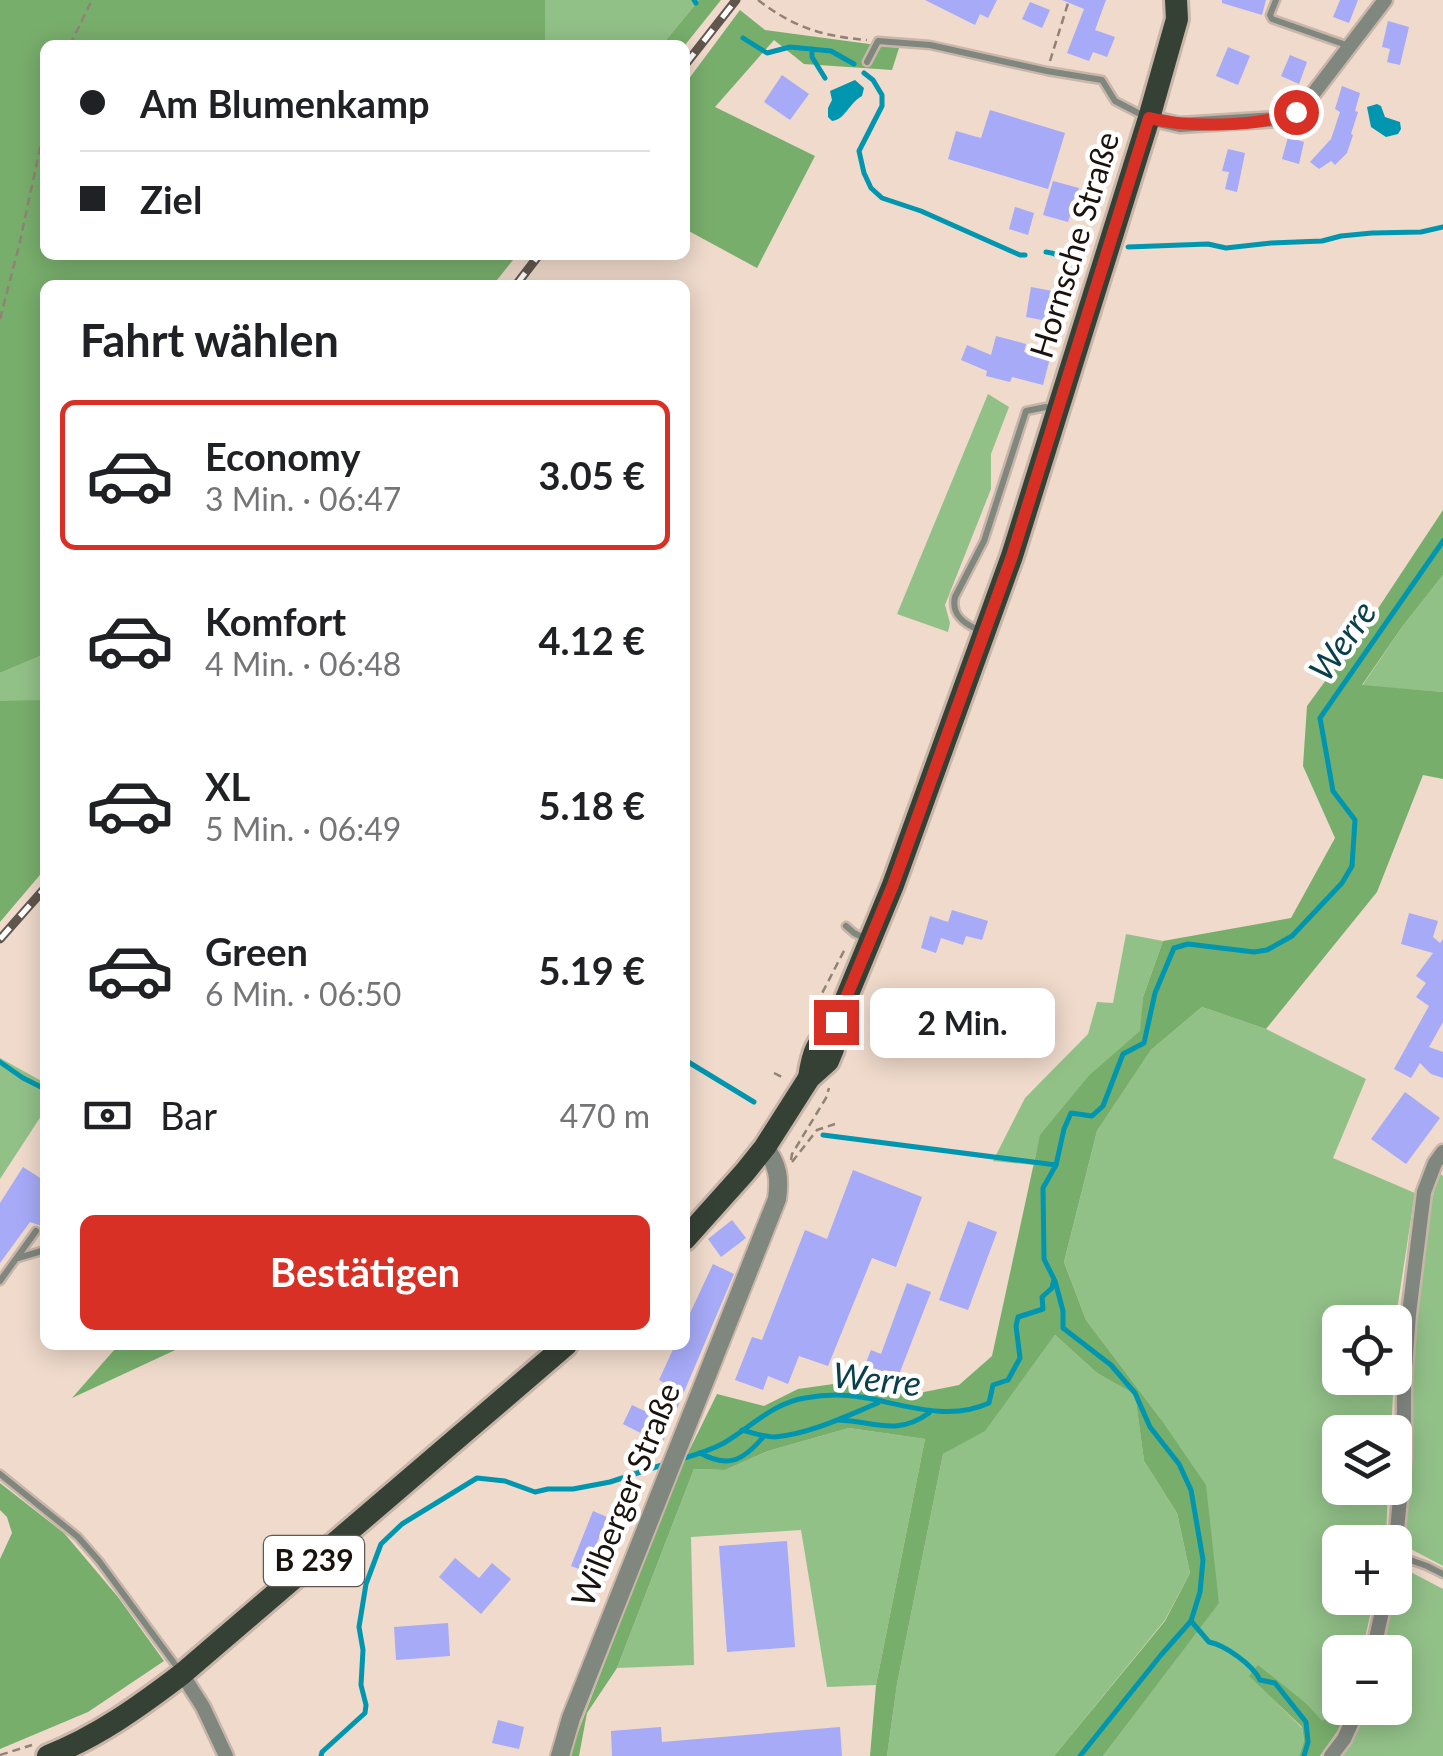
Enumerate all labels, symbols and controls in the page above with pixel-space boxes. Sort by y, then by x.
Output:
text: Am Blumenkamp [140,80,430,126]
route start [1274,90,1319,135]
street label: Hornsche Straße [1021,127,1126,362]
text: Ziel [140,176,202,222]
text: Fahrt wählen [80,313,339,367]
icon: car [85,430,175,520]
text: Economy [205,433,360,479]
text: 3.05 € [539,452,645,498]
text: 3 Min. · 06:47 [205,479,401,518]
water label: Werre [1299,592,1384,688]
icon: car [85,595,175,685]
text: Komfort [205,598,346,644]
text: 4.12 € [539,617,645,663]
text: 4 Min. · 06:48 [205,644,401,683]
icon: car [85,760,175,850]
text: XL [205,763,250,809]
text: 5.18 € [539,782,645,828]
text: 5 Min. · 06:49 [205,809,401,848]
icon: car [85,925,175,1015]
text: Green [205,928,308,974]
text: 5.19 € [539,947,645,993]
text: 6 Min. · 06:50 [205,974,401,1013]
callout: 2 Min. [871,987,1056,1057]
route end [814,1000,859,1045]
text: 2 Min. [917,1003,1008,1042]
icon: cash [80,1088,135,1143]
text: Bar [160,1092,217,1138]
text: 470 m [560,1096,650,1135]
button: Bestätigen [80,1215,650,1330]
map controls [1322,1305,1412,1725]
button: locate [1322,1305,1412,1395]
water label: Werre [831,1353,923,1404]
street label: Wilberger Straße [562,1377,687,1612]
button: layers [1322,1415,1412,1505]
button: + [1322,1525,1412,1615]
road number: B 239 [264,1536,364,1586]
button: − [1322,1635,1412,1725]

